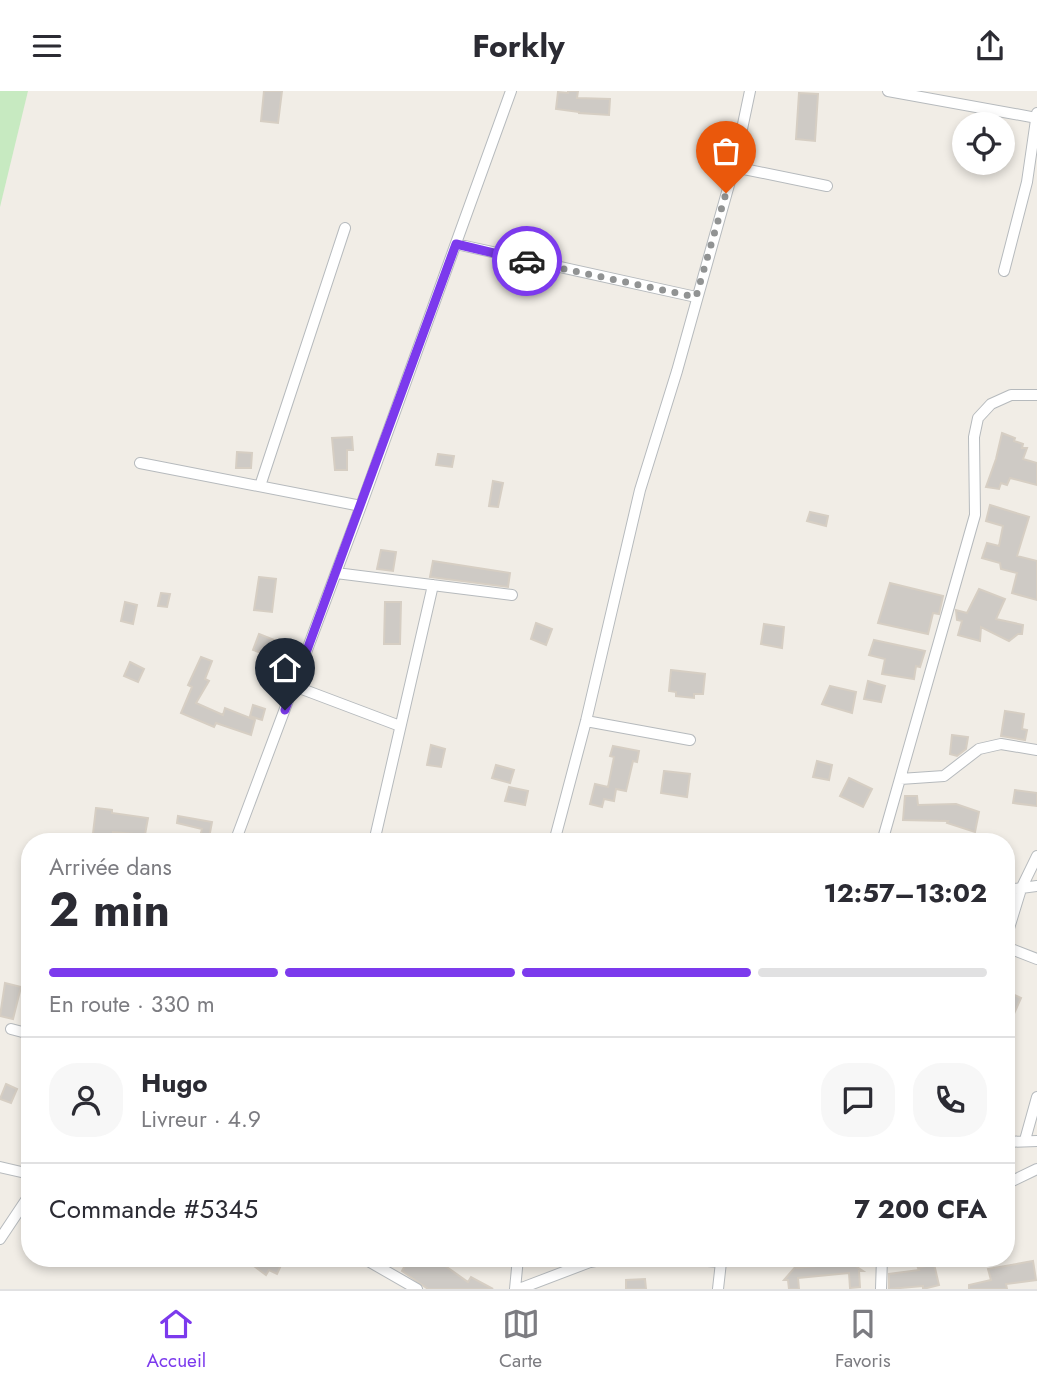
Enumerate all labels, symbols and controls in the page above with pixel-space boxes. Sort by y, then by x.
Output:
text: Forkly [472,23,565,69]
icon: menu [28,27,66,65]
icon: share [971,27,1009,65]
map controls [952,112,1015,175]
button: locate [952,112,1015,175]
pin [696,121,756,193]
icon: bag [707,132,745,170]
courier [492,226,562,296]
icon: car [508,242,546,280]
pin [255,638,315,710]
icon: home [266,649,304,687]
text: Arrivée dans [49,850,172,884]
text: 12:57–13:02 [823,874,987,912]
text: 2 min [49,877,170,943]
text: En route · 330 m [49,987,215,1021]
button: person [49,1063,123,1137]
button: chat [821,1063,895,1137]
button: phone [913,1063,987,1137]
text: Hugo [141,1064,208,1102]
text: Livreur · 4.9 [141,1102,261,1136]
text: Commande #5345 [49,1190,258,1228]
text: 7 200 CFA [854,1190,987,1228]
tab: Accueil [146,1305,206,1374]
tab: Carte [499,1305,542,1374]
tab: Favoris [835,1305,891,1374]

